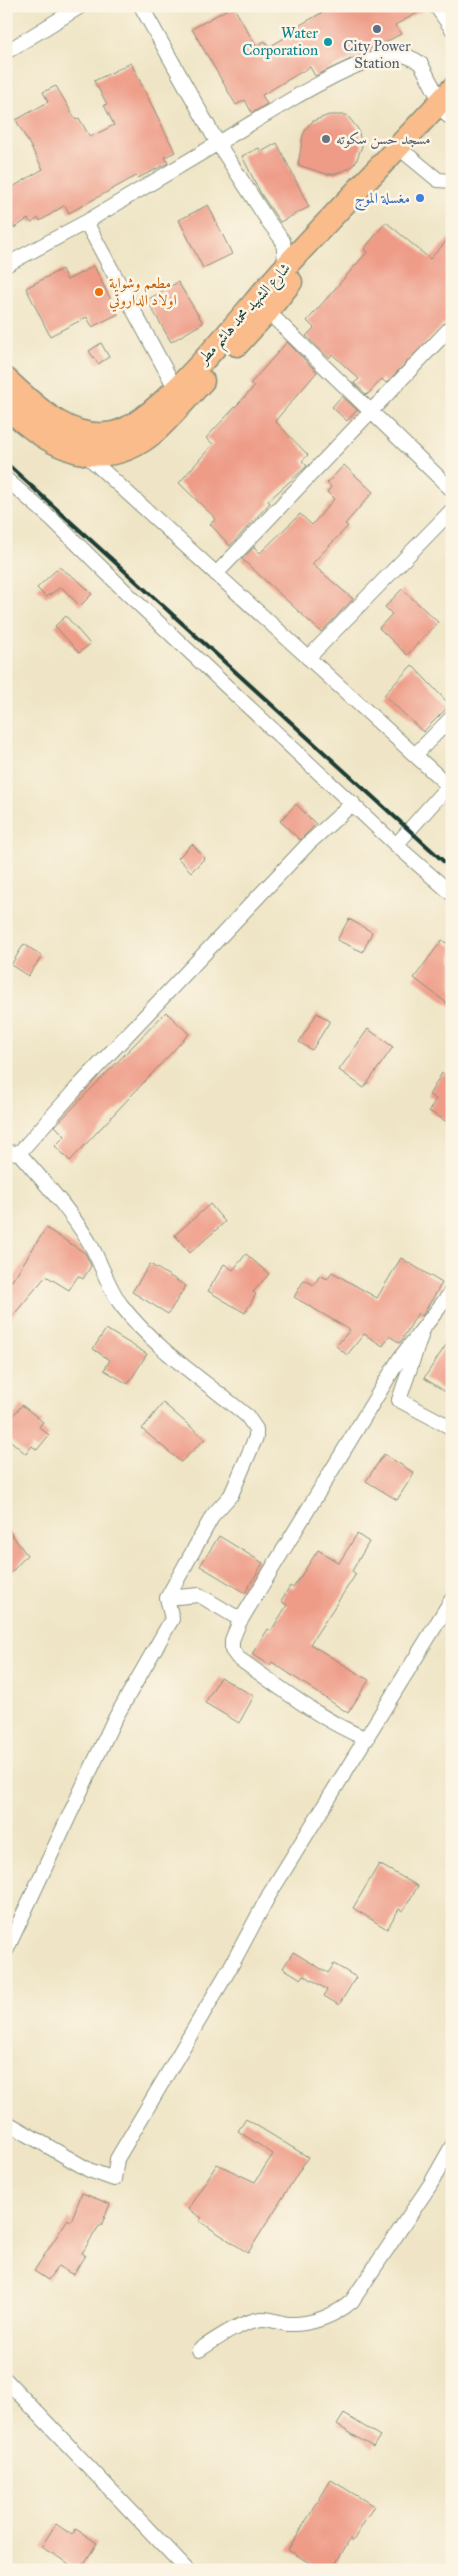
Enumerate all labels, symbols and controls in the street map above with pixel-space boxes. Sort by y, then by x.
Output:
marker: City Power Station [371,23,383,35]
place label: Water Corporation [242,24,318,59]
marker: Water Corporation [322,36,334,48]
place label: City Power Station [343,37,411,72]
place label: مسجد حسن سكوته [336,130,431,149]
marker: مسجد حسن سكوته [320,133,332,145]
place label: مغسلة الموج [354,189,410,211]
marker: مغسلة الموج [414,192,426,204]
street label: شارع الشهيد محمد هاشم مطر [193,259,298,373]
place label: مطعم وشواية اولاد الداروتي [109,274,177,312]
marker: مطعم وشواية اولاد الداروتي [93,286,105,298]

